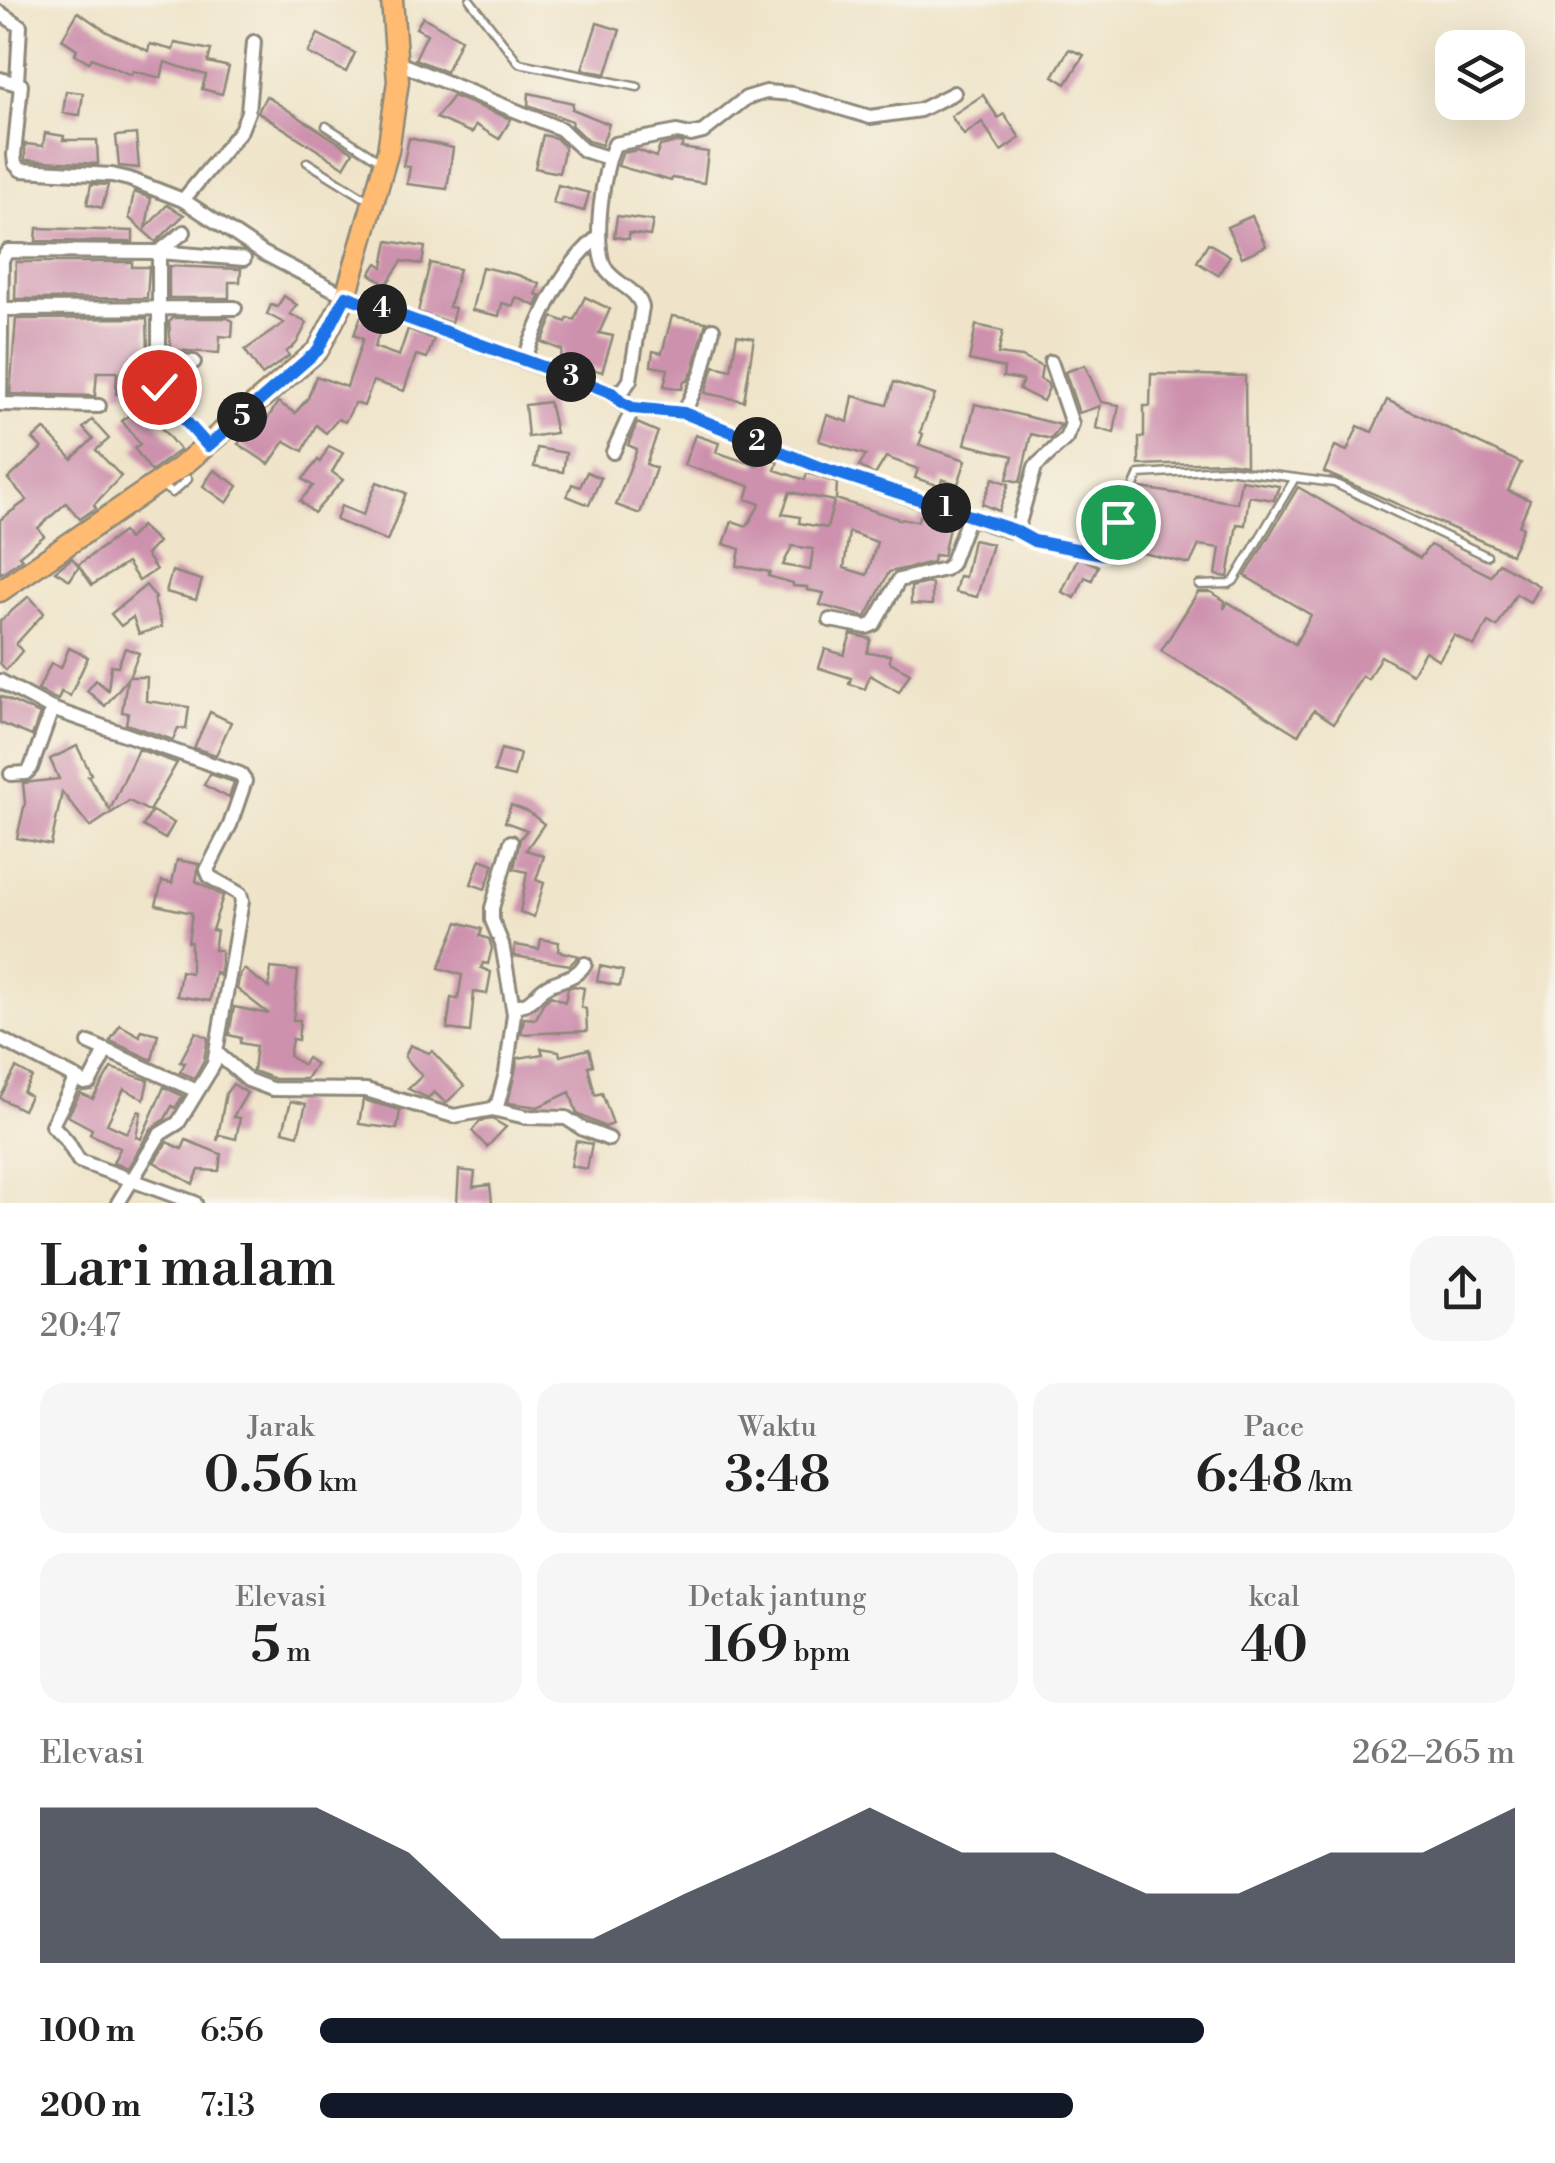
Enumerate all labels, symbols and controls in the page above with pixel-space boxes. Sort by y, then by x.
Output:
map controls [1435,30,1525,120]
button: layers [1435,30,1525,120]
pin: 4 [357,284,407,334]
text: 4 [373,291,391,326]
pin [117,345,202,430]
pin: 3 [546,352,596,402]
text: 3 [563,359,579,394]
icon: check [132,360,187,415]
pin: 5 [217,392,267,442]
text: 5 [233,399,251,434]
pin: 2 [732,417,782,467]
text: 2 [748,424,766,459]
pin [1076,480,1161,565]
pin: 1 [921,483,971,533]
text: 1 [939,490,953,525]
icon: arrive [1091,495,1146,550]
text: Lari malam [40,1234,336,1303]
button: share [1410,1236,1515,1341]
text: 20:47 [40,1306,121,1346]
text: Jarak [247,1410,314,1445]
text: Waktu [738,1410,817,1445]
text: Pace [1244,1410,1304,1445]
text: 0.56 [204,1445,313,1507]
text: 3:48 [725,1445,830,1507]
text: 6:48 [1195,1445,1303,1507]
text: km [313,1465,358,1500]
text: /km [1303,1465,1353,1500]
text: Elevasi [235,1580,326,1615]
text: Detak jantung [689,1580,866,1615]
text: kcal [1249,1580,1300,1615]
text: 5 [251,1615,281,1677]
text: 169 [704,1615,788,1677]
text: 40 [1240,1615,1308,1677]
text: m [281,1635,311,1670]
text: bpm [788,1635,851,1670]
text: Elevasi [40,1733,144,1773]
text: 262–265 m [1352,1733,1515,1773]
text: 100 m [40,2011,135,2051]
text: 6:56 [200,2011,264,2051]
text: 200 m [40,2086,141,2126]
text: 7:13 [200,2086,255,2126]

